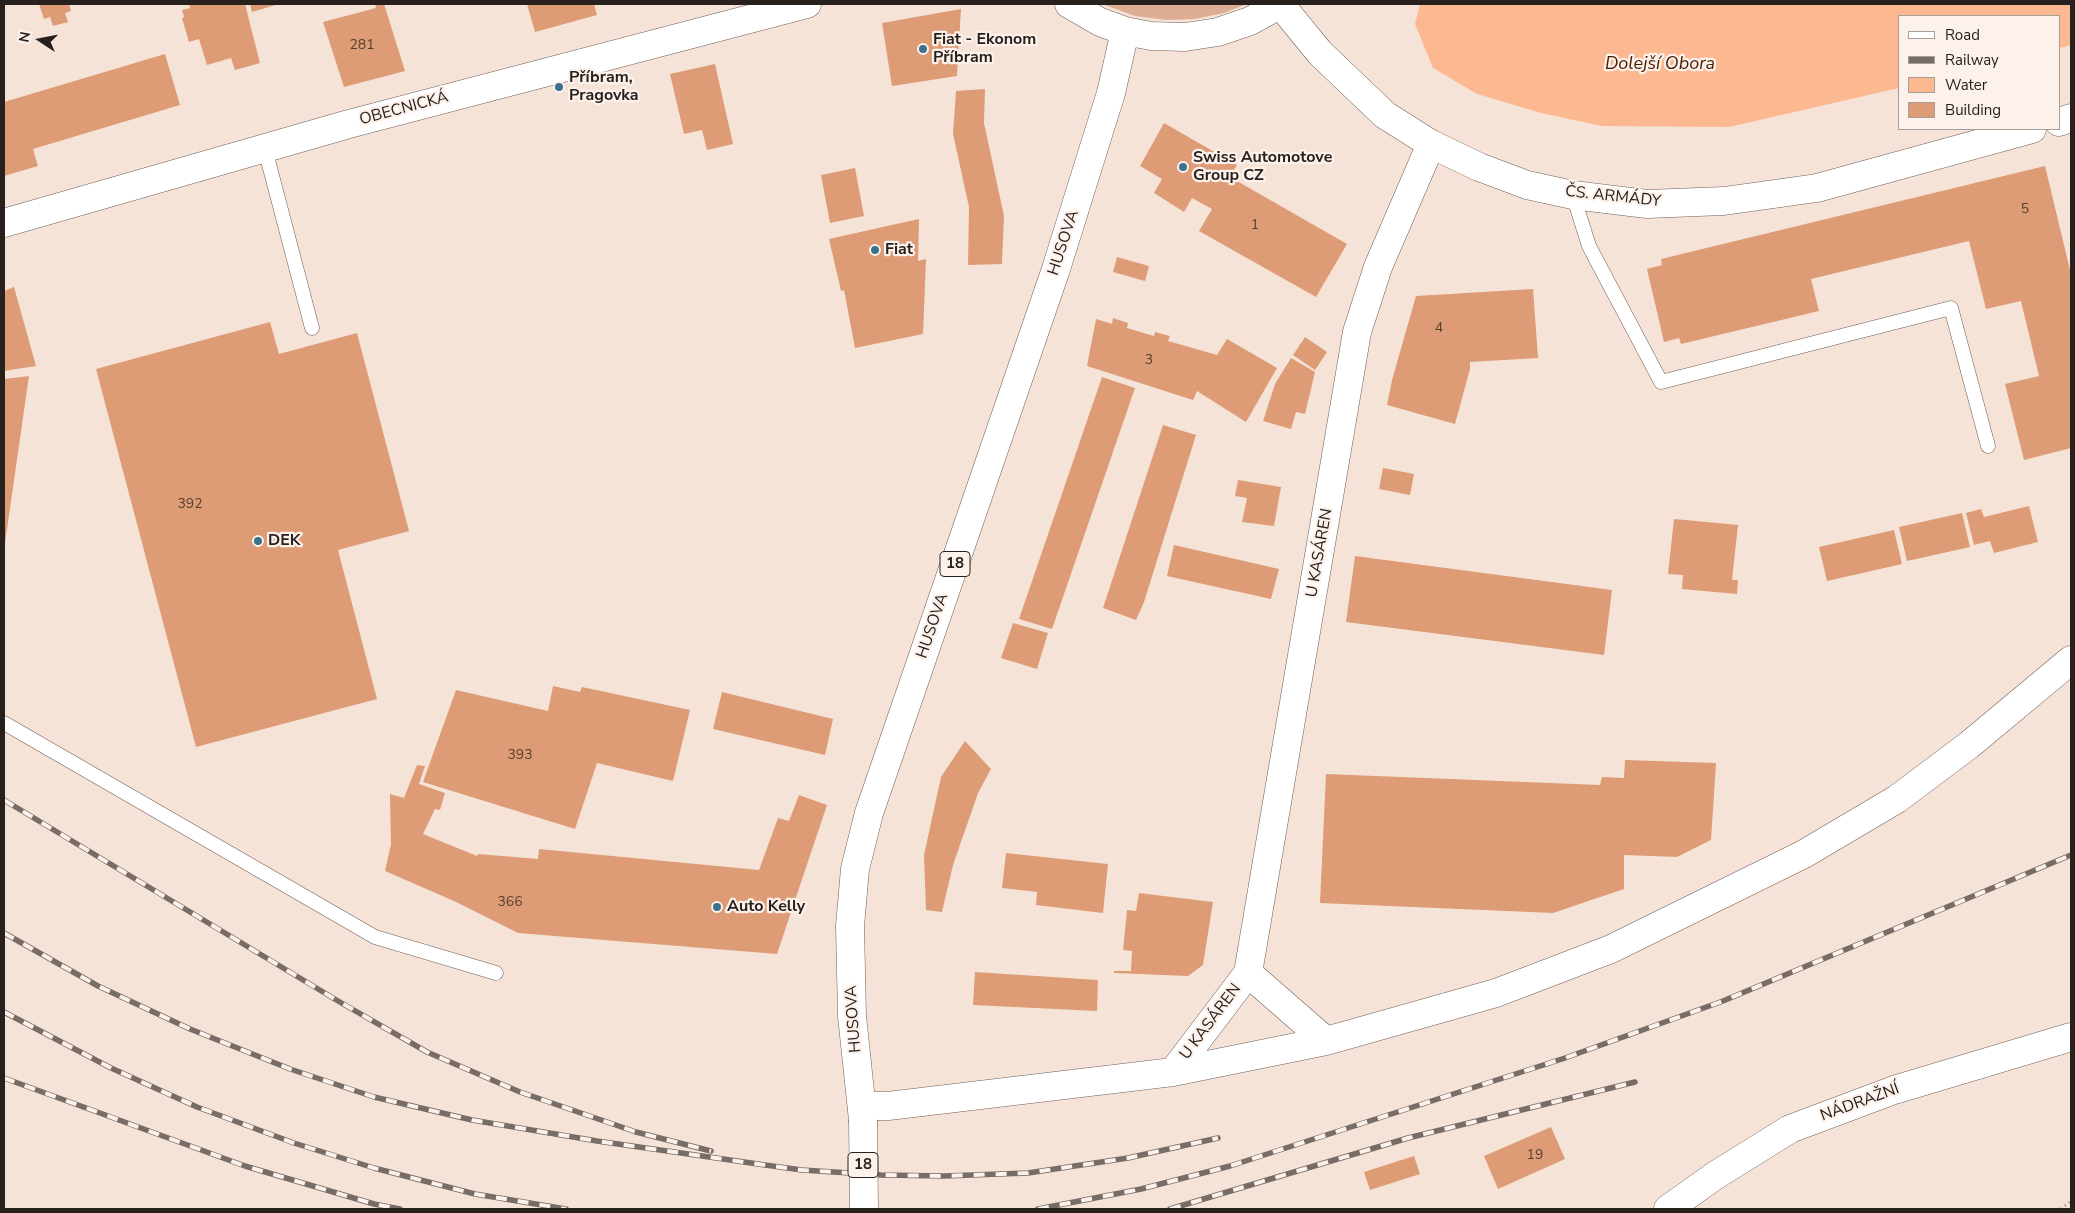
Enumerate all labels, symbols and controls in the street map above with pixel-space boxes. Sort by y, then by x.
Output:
north arrow [15,15,65,65]
legend [1898,15,2060,130]
text: Road [1945,25,1980,45]
text: N [14,30,35,44]
place label: Fiat - Ekonom Příbram [933,30,1036,68]
house number: 281 [349,38,375,54]
marker: Fiat - Ekonom Příbram [917,43,929,55]
text: Railway [1945,50,1999,70]
water label: Dolejší Obora [1605,54,1715,76]
place label: Příbram, Pragovka [569,68,639,106]
text: Water [1945,75,1987,95]
marker: Příbram, Pragovka [553,81,565,93]
street label: OBECNICKÁ [358,88,450,130]
text: Building [1945,100,2001,120]
place label: Swiss Automotove Group CZ [1193,148,1332,186]
marker: Swiss Automotove Group CZ [1177,161,1189,173]
street label: ČS. ARMÁDY [1564,182,1662,212]
house number: 5 [2021,202,2029,218]
street label: HUSOVA [1044,208,1084,278]
house number: 1 [1251,218,1259,234]
place label: Fiat [885,240,913,260]
marker: Fiat [869,244,881,256]
house number: 4 [1435,321,1443,337]
house number: 3 [1145,353,1153,369]
house number: 392 [177,497,203,513]
street label: U KASÁREN [1303,507,1337,599]
place label: DEK [268,531,300,551]
marker: DEK [252,535,264,547]
road number: 18 [940,552,970,576]
street label: HUSOVA [913,591,953,661]
house number: 393 [507,748,533,764]
house number: 366 [497,895,523,911]
place label: Auto Kelly [727,897,805,917]
marker: Auto Kelly [711,901,723,913]
street label: U KASÁREN [1176,980,1246,1064]
street label: HUSOVA [842,985,866,1053]
street label: NÁDRAŽNÍ [1818,1080,1902,1126]
house number: 19 [1527,1148,1543,1164]
road number: 18 [848,1152,878,1178]

